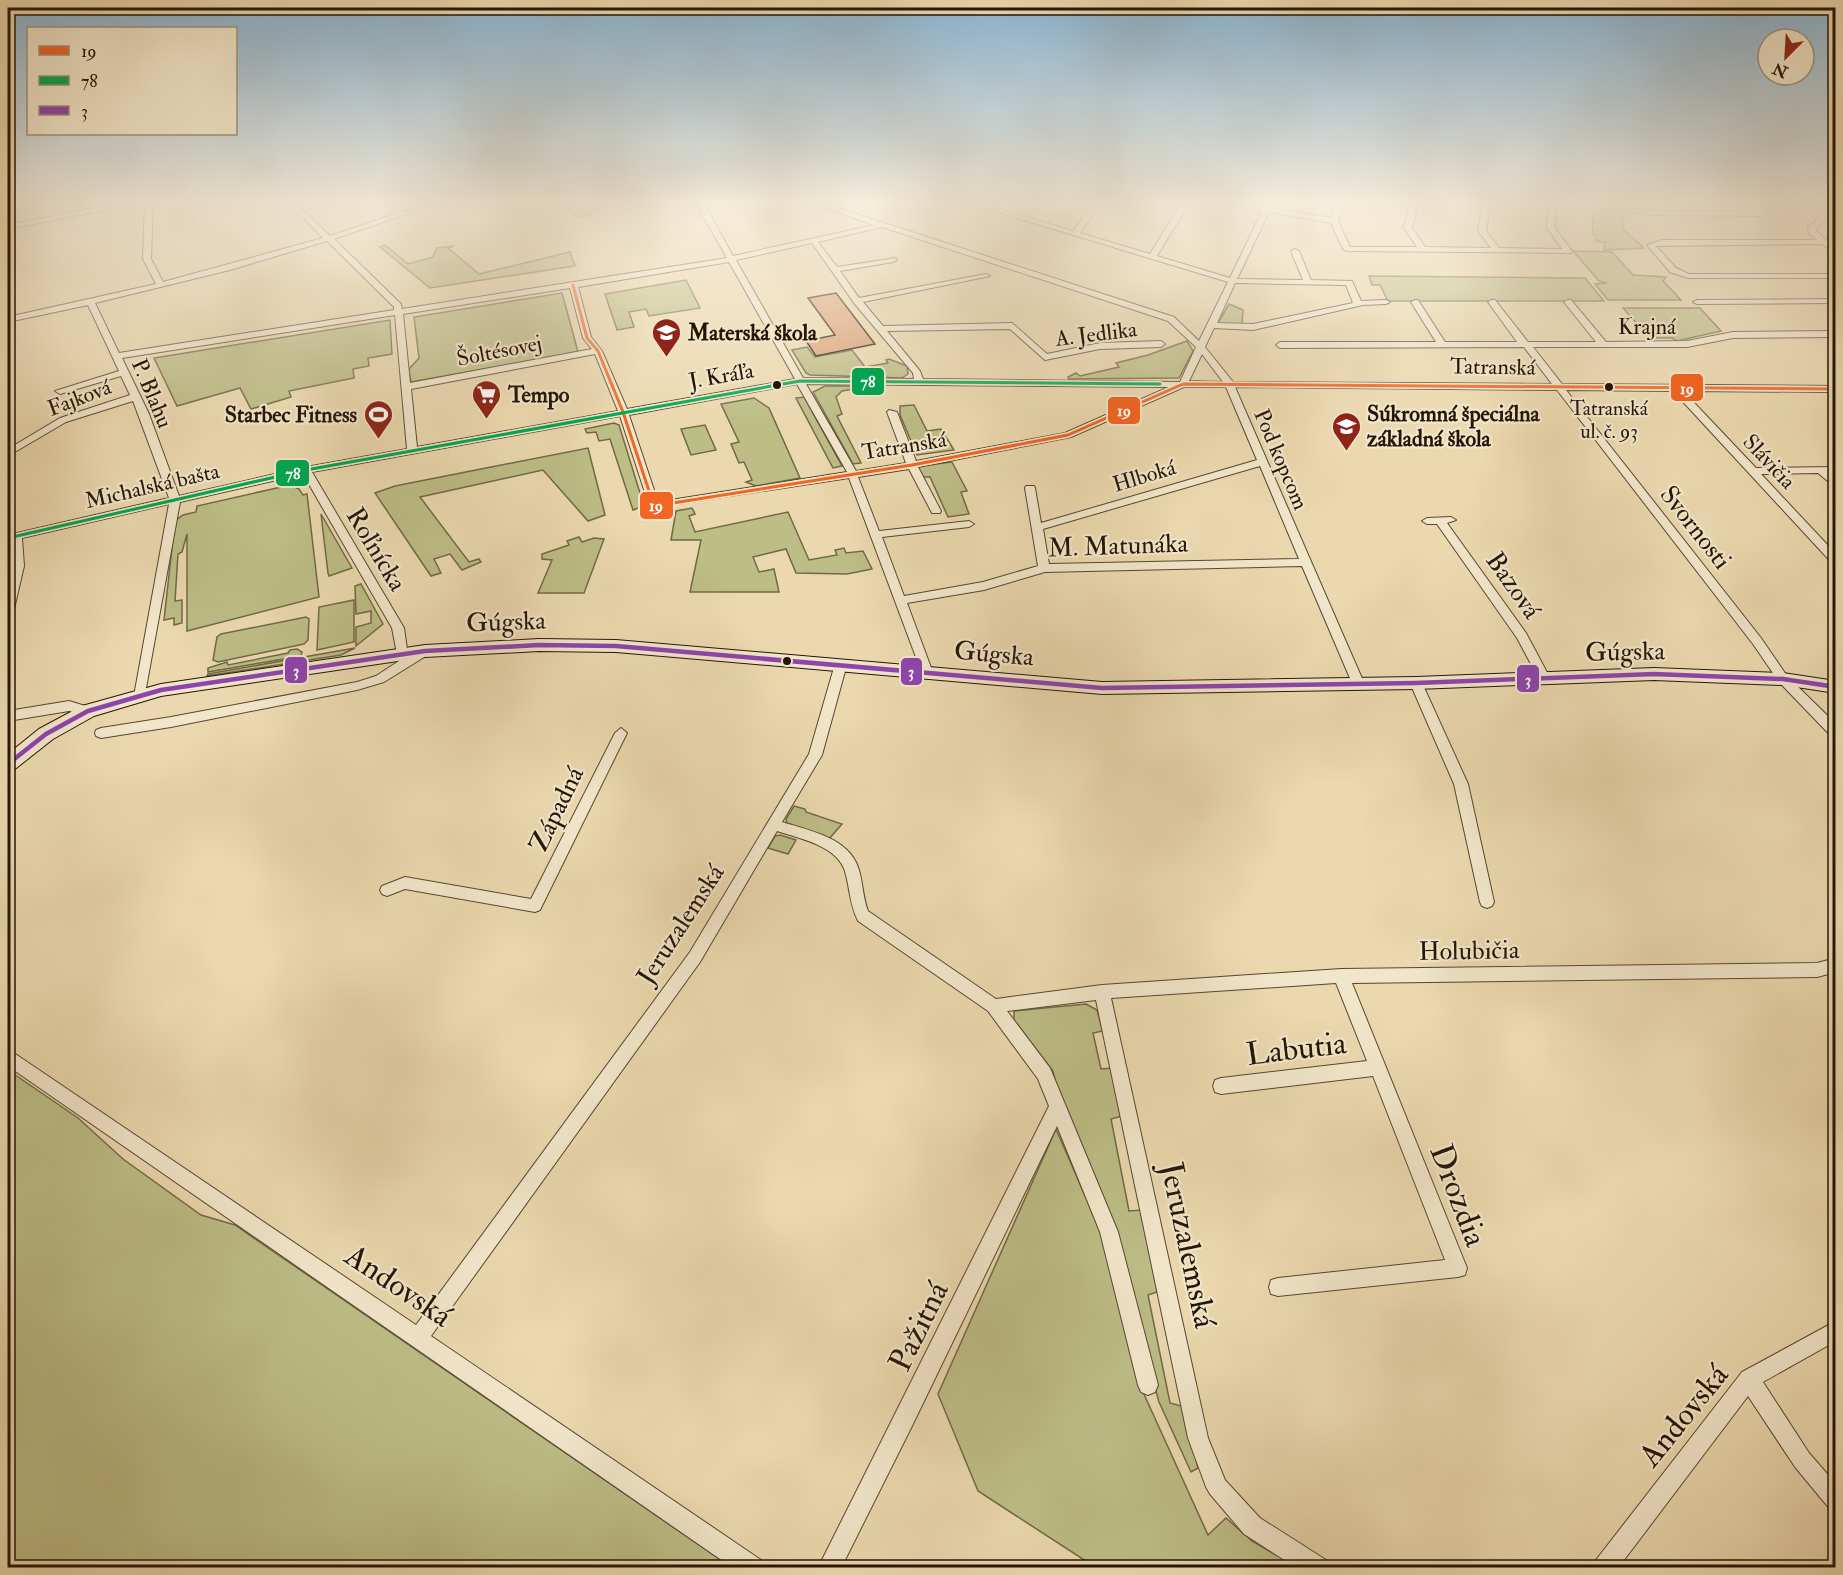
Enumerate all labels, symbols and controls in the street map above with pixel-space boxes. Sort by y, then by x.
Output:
legend [27,27,237,135]
north arrow [1756,27,1816,87]
text: 19 [81,40,97,63]
text: N [1769,57,1792,82]
text: 78 [81,70,98,93]
text: 3 [81,100,88,123]
street label: Krajná [1618,313,1677,341]
street label: A. Jedlika [1053,315,1140,353]
school or university icon: Materská škola [651,316,683,358]
place label: Materská škola [687,319,818,347]
street label: Šoltésovej [454,328,544,373]
street label: Tatranská [1450,352,1537,382]
street label: P. Blahu [125,355,179,432]
street label: J. Kráľa [686,356,757,396]
line badge: 78 [851,367,885,396]
text: 78 [861,372,876,392]
street label: Fajková [43,373,116,423]
line badge: 19 [1670,373,1704,402]
supermarket icon: Tempo [471,378,503,420]
unlabelled marker [771,379,783,391]
text: 19 [1680,379,1694,399]
place label: Tempo [507,381,570,410]
marker: Tatranská ul. č. 93 [1603,381,1615,393]
line badge: 19 [1107,396,1141,425]
place label: Tatranská ul. č. 93 [1570,396,1649,444]
sports icon: Starbec Fitness [362,398,394,440]
place label: Súkromná špeciálna základná škola [1367,400,1540,453]
place label: Starbec Fitness [225,401,357,429]
text: 19 [1117,401,1131,421]
street label: Pod kopcom [1246,405,1315,514]
school or university icon: Súkromná špeciálna základná škola [1330,410,1362,452]
street label: Tatranská [860,425,950,467]
street label: Slávičia [1737,428,1803,496]
street label: Hlboká [1109,453,1180,499]
street label: Michalská bašta [82,457,223,515]
line badge: 78 [275,459,310,487]
text: 78 [286,464,301,484]
street label: Svornosti [1653,479,1738,576]
line badge: 19 [639,491,674,520]
text: 19 [649,496,663,516]
street label: Roľnícka [339,502,414,597]
street label: M. Matunáka [1047,528,1189,564]
street label: Bazová [1479,546,1548,625]
street label: Gúgska [466,605,547,639]
street label: Gúgska [953,635,1035,673]
street label: Gúgska [1585,635,1666,669]
unlabelled marker [781,655,793,667]
line badge: 3 [284,656,308,684]
line badge: 3 [900,657,923,686]
text: 3 [293,661,299,681]
text: 3 [908,662,914,682]
line badge: 3 [1516,664,1540,693]
text: 3 [1525,670,1531,690]
street label: Západná [523,761,592,858]
street label: Jeruzalemská [630,858,732,991]
street label: Holubičia [1418,934,1520,968]
street label: Labutia [1244,1023,1349,1075]
street label: Drozdia [1420,1139,1496,1253]
street label: Jeruzalemská [1151,1158,1225,1333]
street label: Andovská [336,1235,460,1337]
street label: Pažitná [880,1274,958,1378]
street label: Andovská [1630,1356,1738,1476]

